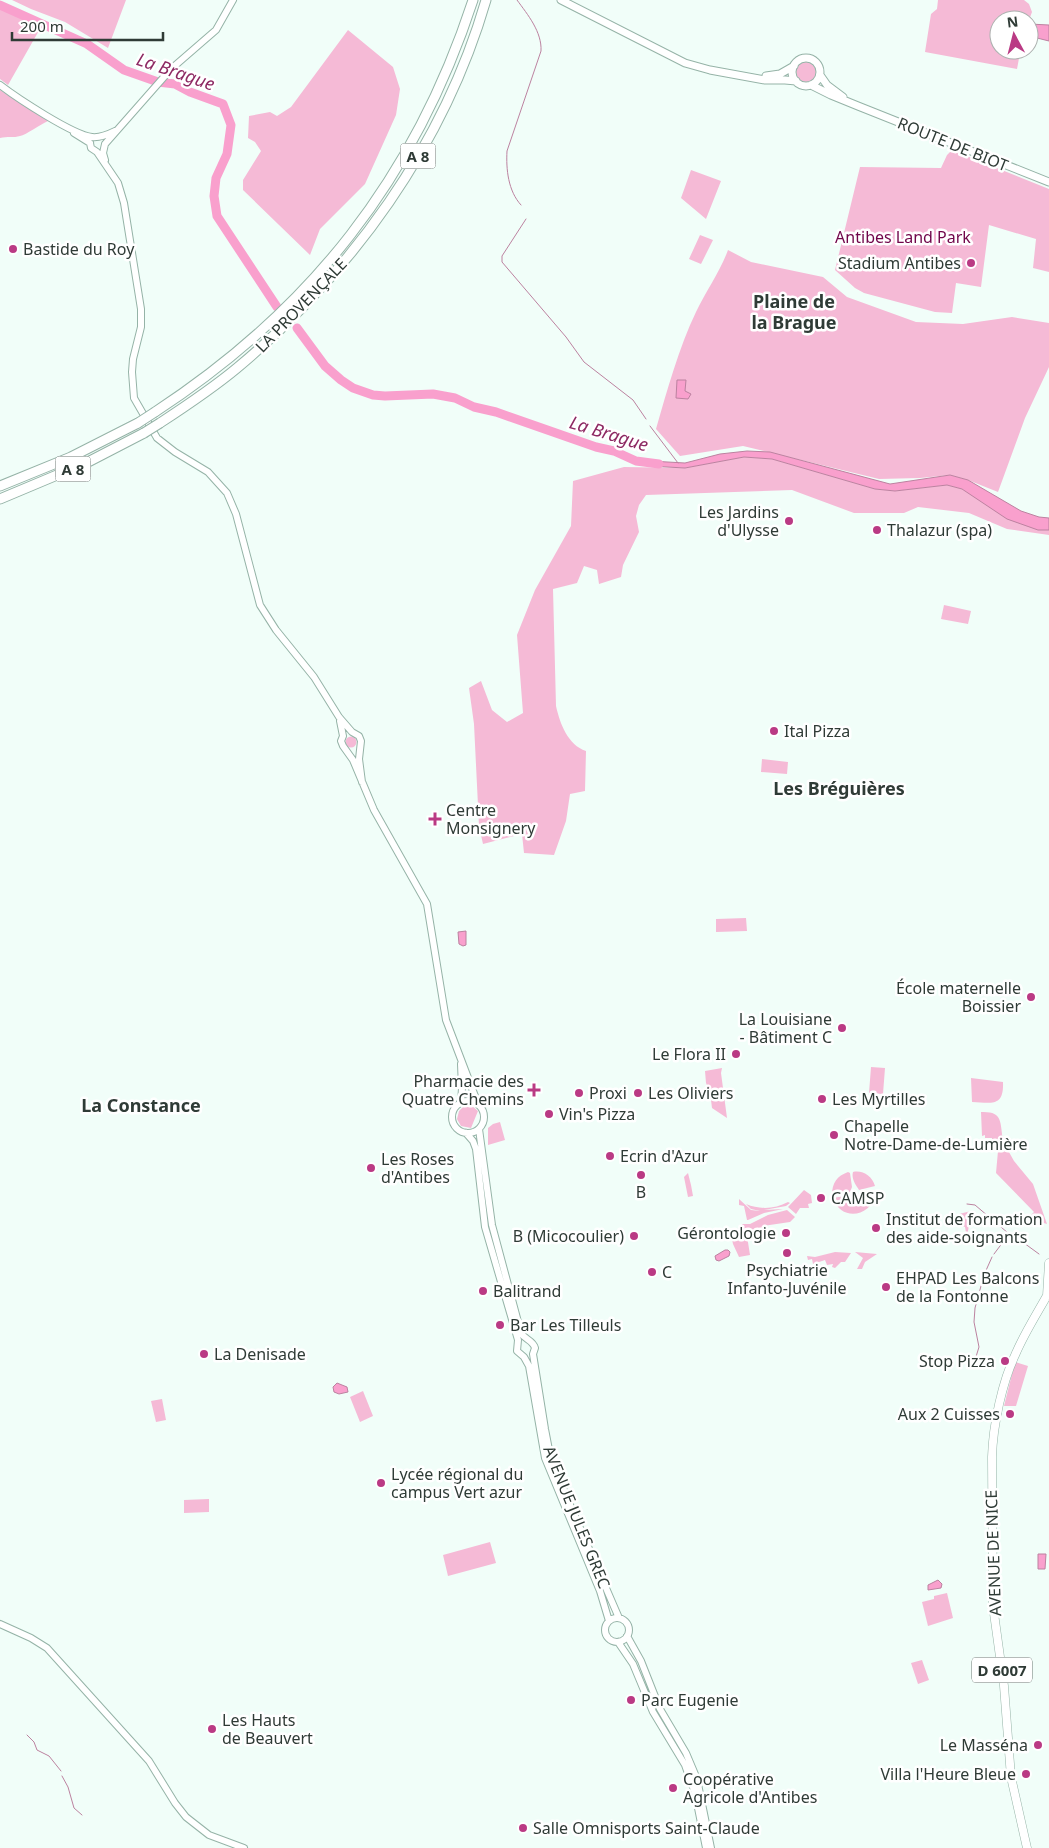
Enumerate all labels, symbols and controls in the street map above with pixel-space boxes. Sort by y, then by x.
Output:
scale bar [12,10,164,42]
north arrow [989,10,1039,60]
text: N [1006,11,1019,32]
text: 200 m [20,16,64,36]
water label: La Brague [134,46,218,96]
street label: ROUTE DE BIOT [894,112,1012,176]
road number: A 8 [400,144,436,168]
park label: Antibes Land Park [835,226,971,248]
place label: Bastide du Roy [23,238,135,260]
marker: Bastide du Roy [7,243,19,255]
place label: Stadium Antibes [838,252,961,274]
street label: LA PROVENÇALE [250,253,352,357]
marker: Stadium Antibes [965,257,977,269]
district label: Plaine de la Brague [751,289,837,334]
water label: La Brague [567,410,651,456]
road number: A 8 [56,456,90,482]
place label: Les Jardins d'Ulysse [699,501,779,541]
marker: Les Jardins d'Ulysse [783,515,795,527]
place label: Thalazur (spa) [887,519,992,541]
marker: Thalazur (spa) [871,524,883,536]
place label: Ital Pizza [784,720,850,742]
marker: Ital Pizza [768,725,780,737]
district label: Les Bréguières [773,776,905,800]
place label: Centre Monsignery [446,799,536,839]
marker: Centre Monsignery [428,812,442,826]
place label: École maternelle Boissier [896,977,1021,1017]
marker: École maternelle Boissier [1025,991,1037,1003]
place label: La Louisiane - Bâtiment C [739,1008,832,1048]
marker: La Louisiane - Bâtiment C [836,1022,848,1034]
place label: Le Flora II [652,1043,726,1065]
marker: Le Flora II [730,1048,742,1060]
place label: Pharmacie des Quatre Chemins [402,1070,524,1110]
place label: Proxi [589,1082,627,1104]
place label: Les Oliviers [648,1082,734,1104]
marker: Pharmacie des Quatre Chemins [528,1084,540,1096]
marker: Proxi [573,1087,585,1099]
marker: Les Oliviers [632,1087,644,1099]
place label: Les Myrtilles [832,1088,925,1110]
district label: La Constance [81,1093,201,1117]
marker: Les Myrtilles [816,1093,828,1105]
place label: Vin's Pizza [559,1103,635,1125]
marker: Vin's Pizza [543,1108,555,1120]
place label: Chapelle Notre-Dame-de-Lumière [844,1115,1028,1155]
marker: Chapelle Notre-Dame-de-Lumière [828,1129,840,1141]
place label: Ecrin d'Azur [620,1145,708,1167]
place label: Les Roses d'Antibes [381,1148,454,1188]
marker: Ecrin d'Azur [604,1150,616,1162]
marker: Les Roses d'Antibes [365,1162,377,1174]
marker: B [635,1169,647,1181]
place label: B [636,1181,646,1203]
place label: CAMSP [831,1187,884,1209]
marker: CAMSP [815,1192,827,1204]
place label: Institut de formation des aide-soignants [886,1208,1043,1248]
place label: Gérontologie [677,1222,776,1244]
marker: Institut de formation des aide-soignants [870,1222,882,1234]
place label: B (Micocoulier) [513,1225,624,1247]
marker: Gérontologie [780,1227,792,1239]
marker: B (Micocoulier) [628,1230,640,1242]
marker: Psychiatrie Infanto-Juvénile [781,1247,793,1259]
place label: Psychiatrie Infanto-Juvénile [728,1259,846,1299]
place label: C [662,1261,672,1283]
marker: C [646,1266,658,1278]
place label: EHPAD Les Balcons de la Fontonne [896,1267,1039,1307]
place label: Balitrand [493,1280,561,1302]
marker: EHPAD Les Balcons de la Fontonne [880,1281,892,1293]
marker: Balitrand [477,1285,489,1297]
place label: Bar Les Tilleuls [510,1314,621,1336]
marker: Bar Les Tilleuls [494,1319,506,1331]
place label: La Denisade [214,1343,306,1365]
marker: La Denisade [198,1348,210,1360]
place label: Stop Pizza [919,1350,995,1372]
marker: Stop Pizza [999,1355,1011,1367]
place label: Aux 2 Cuisses [898,1403,1000,1425]
marker: Aux 2 Cuisses [1004,1408,1016,1420]
street label: AVENUE JULES GREC [538,1442,616,1592]
place label: Lycée régional du campus Vert azur [391,1463,523,1503]
marker: Lycée régional du campus Vert azur [375,1477,387,1489]
street label: AVENUE DE NICE [980,1489,1006,1617]
road number: D 6007 [972,1658,1032,1682]
place label: Parc Eugenie [641,1689,738,1711]
marker: Parc Eugenie [625,1694,637,1706]
place label: Les Hauts de Beauvert [222,1709,313,1749]
marker: Les Hauts de Beauvert [206,1723,218,1735]
place label: Le Masséna [940,1734,1028,1756]
marker: Le Masséna [1032,1739,1044,1751]
place label: Villa l'Heure Bleue [880,1763,1016,1785]
place label: Coopérative Agricole d'Antibes [683,1768,817,1808]
marker: Villa l'Heure Bleue [1020,1768,1032,1780]
marker: Coopérative Agricole d'Antibes [667,1782,679,1794]
place label: Salle Omnisports Saint-Claude [533,1817,760,1839]
marker: Salle Omnisports Saint-Claude [517,1822,529,1834]

